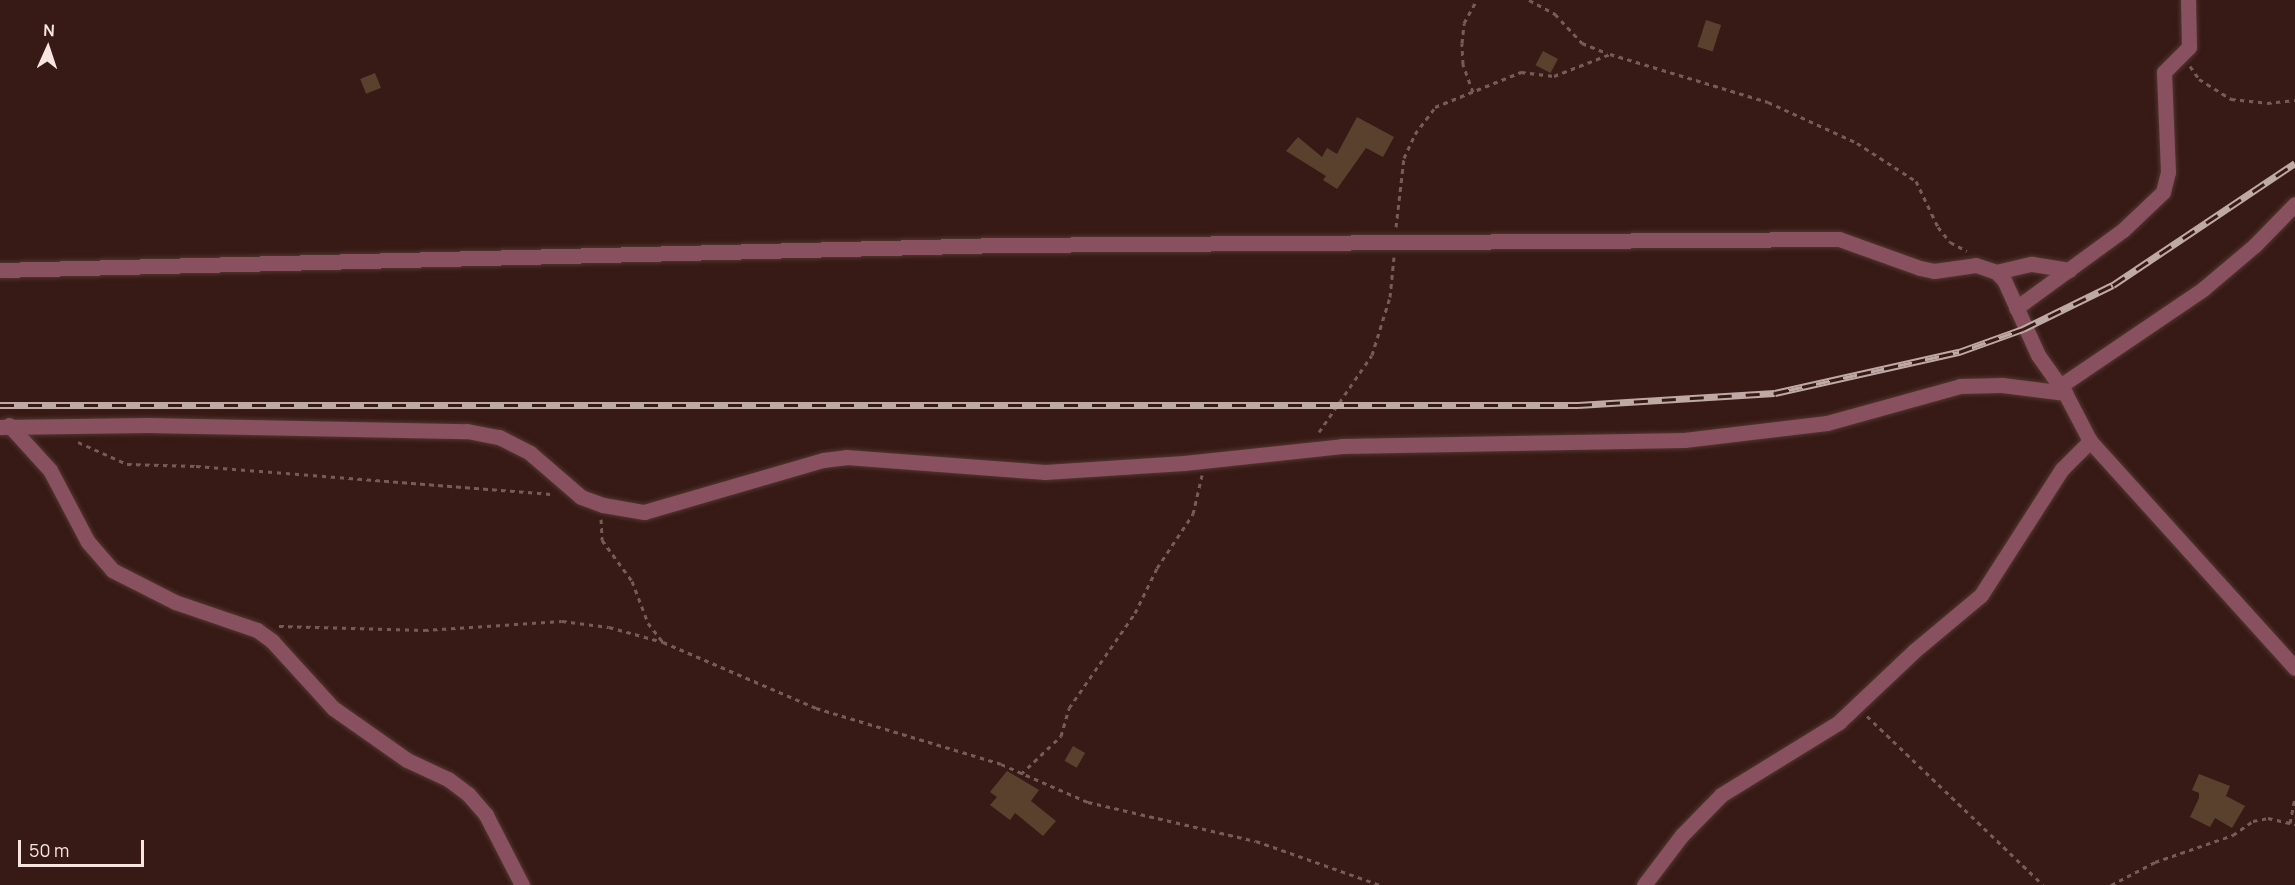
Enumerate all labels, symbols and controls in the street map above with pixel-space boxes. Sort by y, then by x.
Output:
north arrow [18,18,78,78]
text: N [43,19,55,41]
scale bar [21,828,147,866]
text: 50 m [29,838,69,862]

